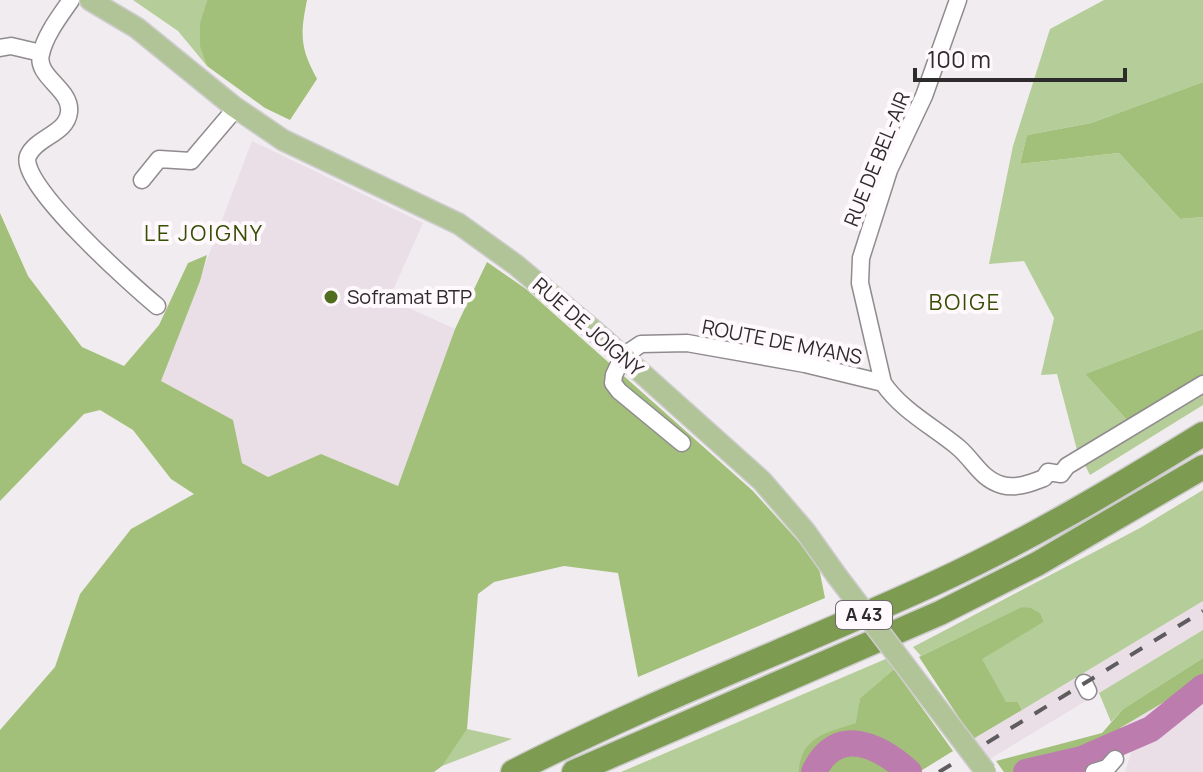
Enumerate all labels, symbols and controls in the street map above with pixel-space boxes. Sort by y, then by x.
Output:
scale bar [915,32,1125,82]
text: 100 m [927,42,991,75]
street label: RUE DE BEL-AIR [837,87,916,230]
district label: LE JOIGNY [144,218,264,248]
street label: RUE DE JOIGNY [527,271,650,383]
place label: Soframat BTP [347,283,472,310]
district label: BOIGE [929,287,1001,317]
marker: Soframat BTP [322,288,340,306]
street label: ROUTE DE MYANS [700,313,864,370]
road number: A 43 [836,601,892,629]

